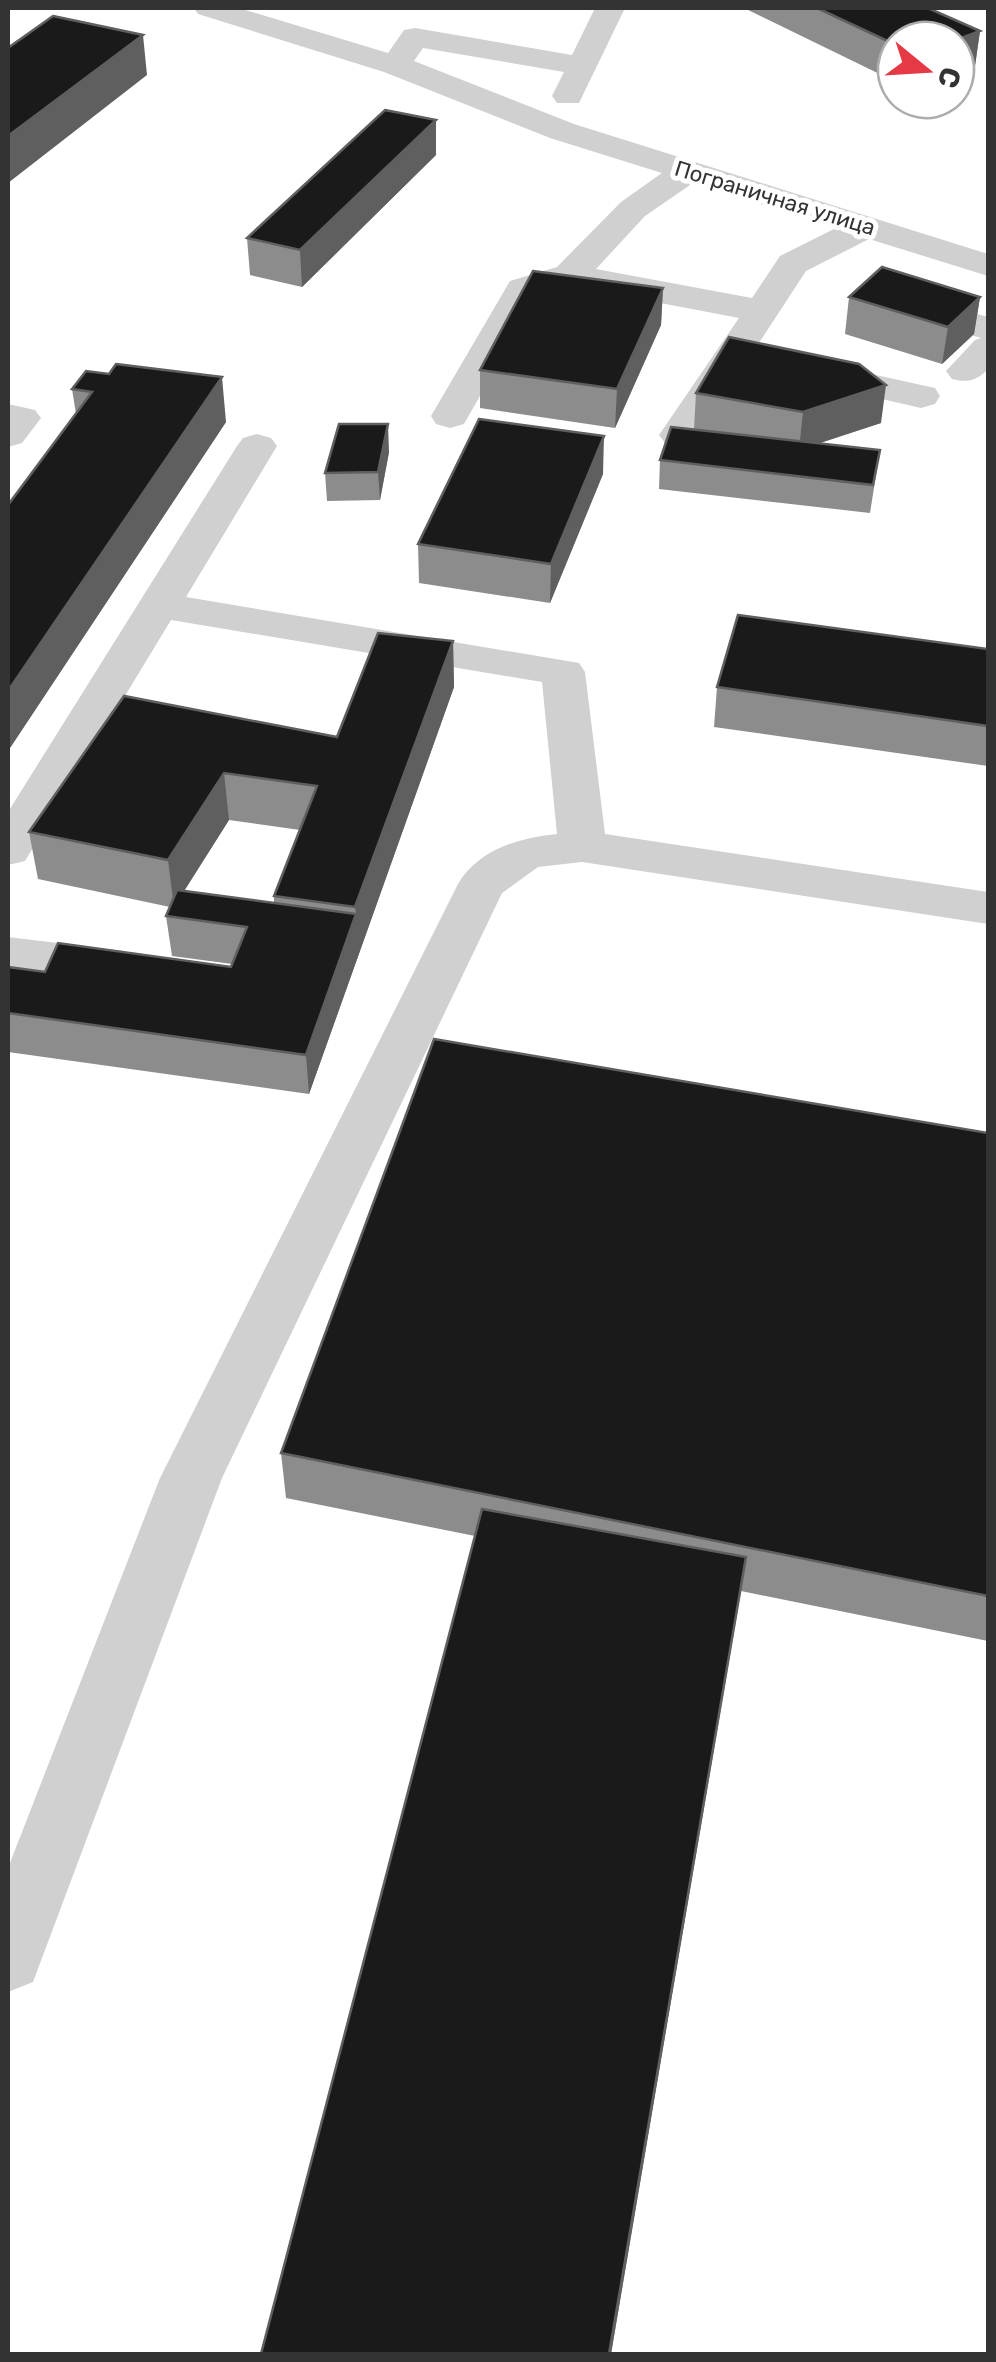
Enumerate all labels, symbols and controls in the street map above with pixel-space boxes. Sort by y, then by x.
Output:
north arrow [876,20,976,120]
text: С [931,63,968,92]
street label: Пограничная улица [672,155,878,241]

